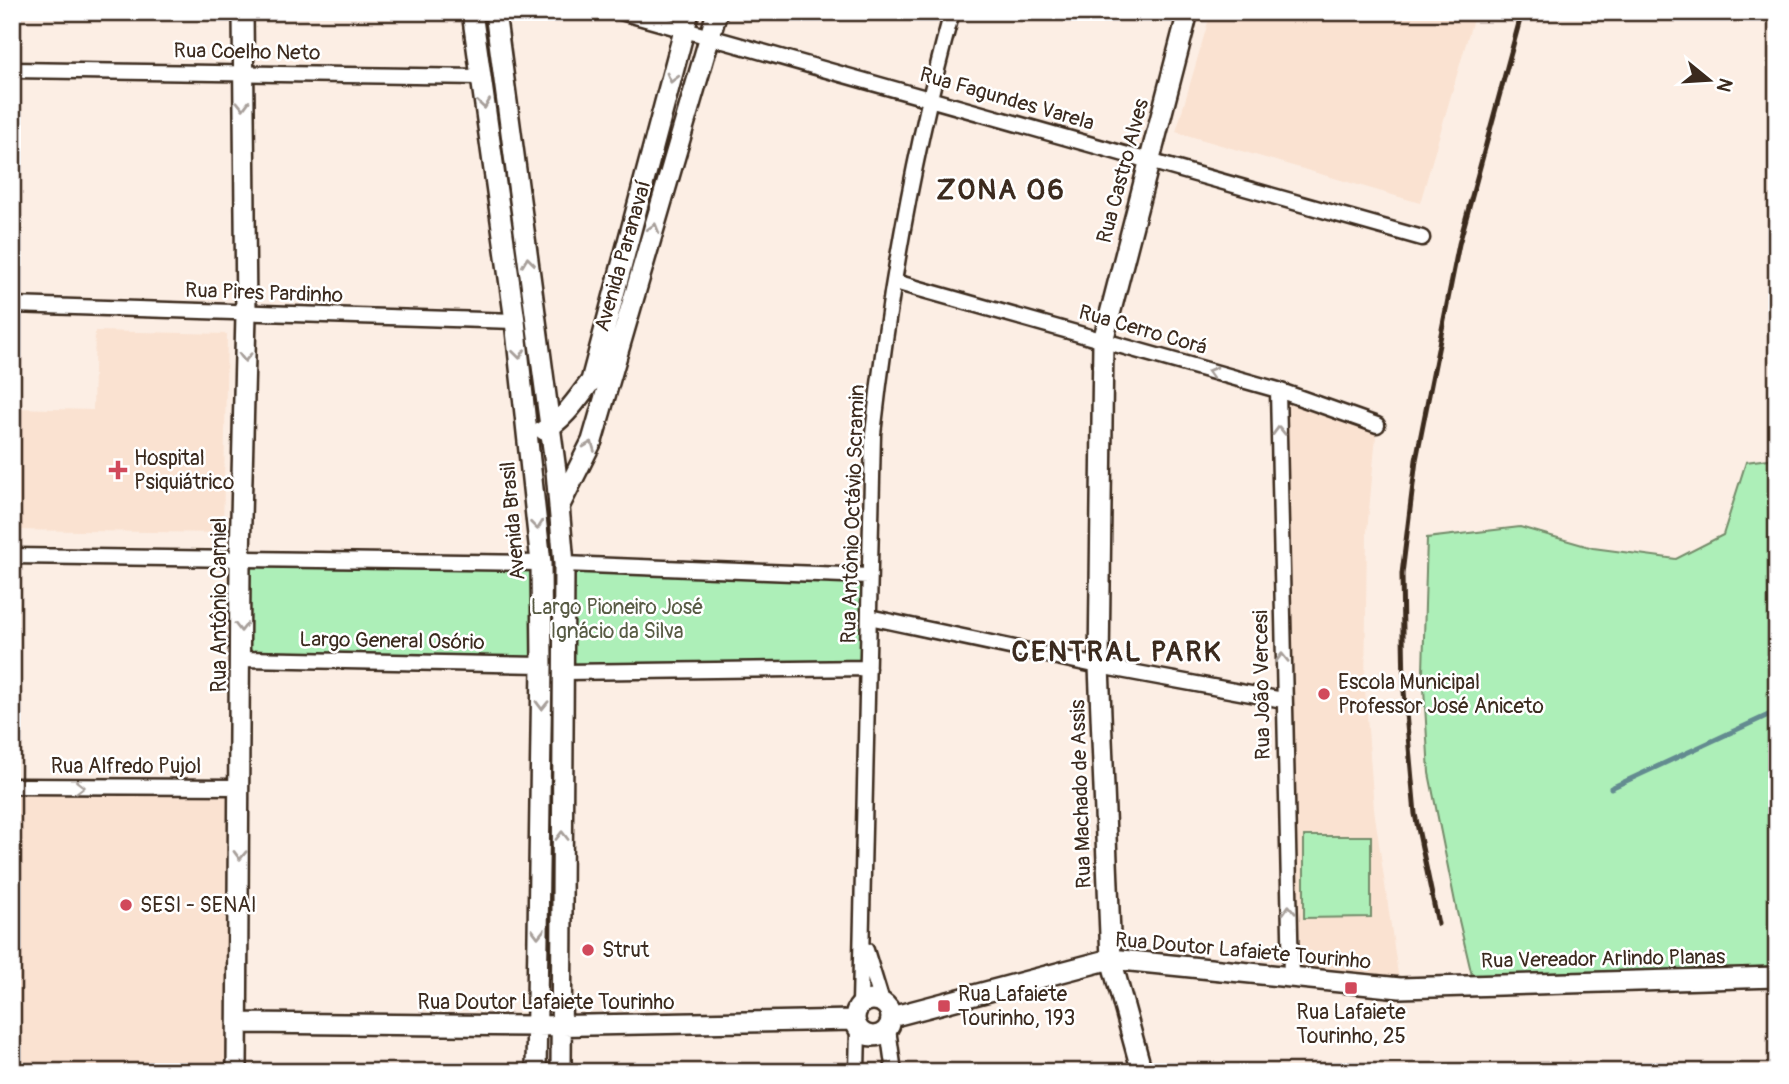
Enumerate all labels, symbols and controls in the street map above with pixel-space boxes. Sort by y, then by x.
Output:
street label: Rua Coelho Neto [173,37,321,67]
north arrow [1674,46,1744,116]
street label: Rua Fagundes Varela [917,61,1097,137]
one-way arrow [665,72,680,84]
text: N [1711,75,1738,95]
street label: Rua Castro Alves [1091,95,1155,246]
one-way arrow [477,98,492,110]
one-way arrow [235,100,251,111]
district label: ZONA 06 [936,173,1066,208]
street label: Avenida Paranavaí [589,177,657,335]
one-way arrow [646,222,661,234]
one-way arrow [521,257,536,268]
street label: Rua Pires Pardinho [184,277,344,309]
street label: Rua Cerro Corá [1076,299,1210,361]
one-way arrow [512,348,527,360]
one-way arrow [237,352,253,363]
one-way arrow [1207,365,1219,380]
street label: Rua Antônio Octávio Scramin [835,384,871,644]
one-way arrow [1271,425,1287,436]
one-way arrow [581,441,595,453]
place label: Hospital Psiquiátrico [134,445,234,496]
marker: Hospital Psiquiátrico [108,460,128,480]
street label: Avenida Brasil [494,460,532,582]
street label: Rua Antônio Carniel [206,518,233,692]
one-way arrow [530,519,545,530]
park label: Largo Pioneiro José Ignácio da Silva [531,594,703,645]
street label: Rua João Vercesi [1247,610,1277,760]
one-way arrow [233,623,249,633]
street label: Largo General Osório [299,626,485,656]
district label: CENTRAL PARK [1012,635,1222,670]
one-way arrow [1275,653,1290,664]
place label: Escola Municipal Professor José Aniceto [1338,669,1544,720]
marker: Escola Municipal Professor José Aniceto [1316,686,1332,702]
street label: Rua Machado de Assis [1064,699,1098,889]
one-way arrow [534,700,549,711]
street label: Rua Alfredo Pujol [51,753,201,780]
one-way arrow [76,779,86,795]
one-way arrow [555,830,570,841]
one-way arrow [232,850,247,861]
place label: SESI - SENAI [140,892,257,919]
marker: SESI - SENAI [118,897,134,913]
one-way arrow [1281,904,1297,915]
street label: Rua Doutor Lafaiete Tourinho [1114,926,1372,976]
one-way arrow [530,928,546,938]
place label: Strut [602,937,650,964]
marker: Strut [580,942,596,958]
street label: Rua Vereador Arlindo Planas [1481,943,1726,975]
marker: Rua Lafaiete Tourinho, 25 [1343,980,1359,996]
place label: Rua Lafaiete Tourinho, 193 [958,981,1075,1032]
street label: Rua Doutor Lafaiete Tourinho [418,989,674,1016]
marker: Rua Lafaiete Tourinho, 193 [936,998,952,1014]
place label: Rua Lafaiete Tourinho, 25 [1296,999,1406,1050]

